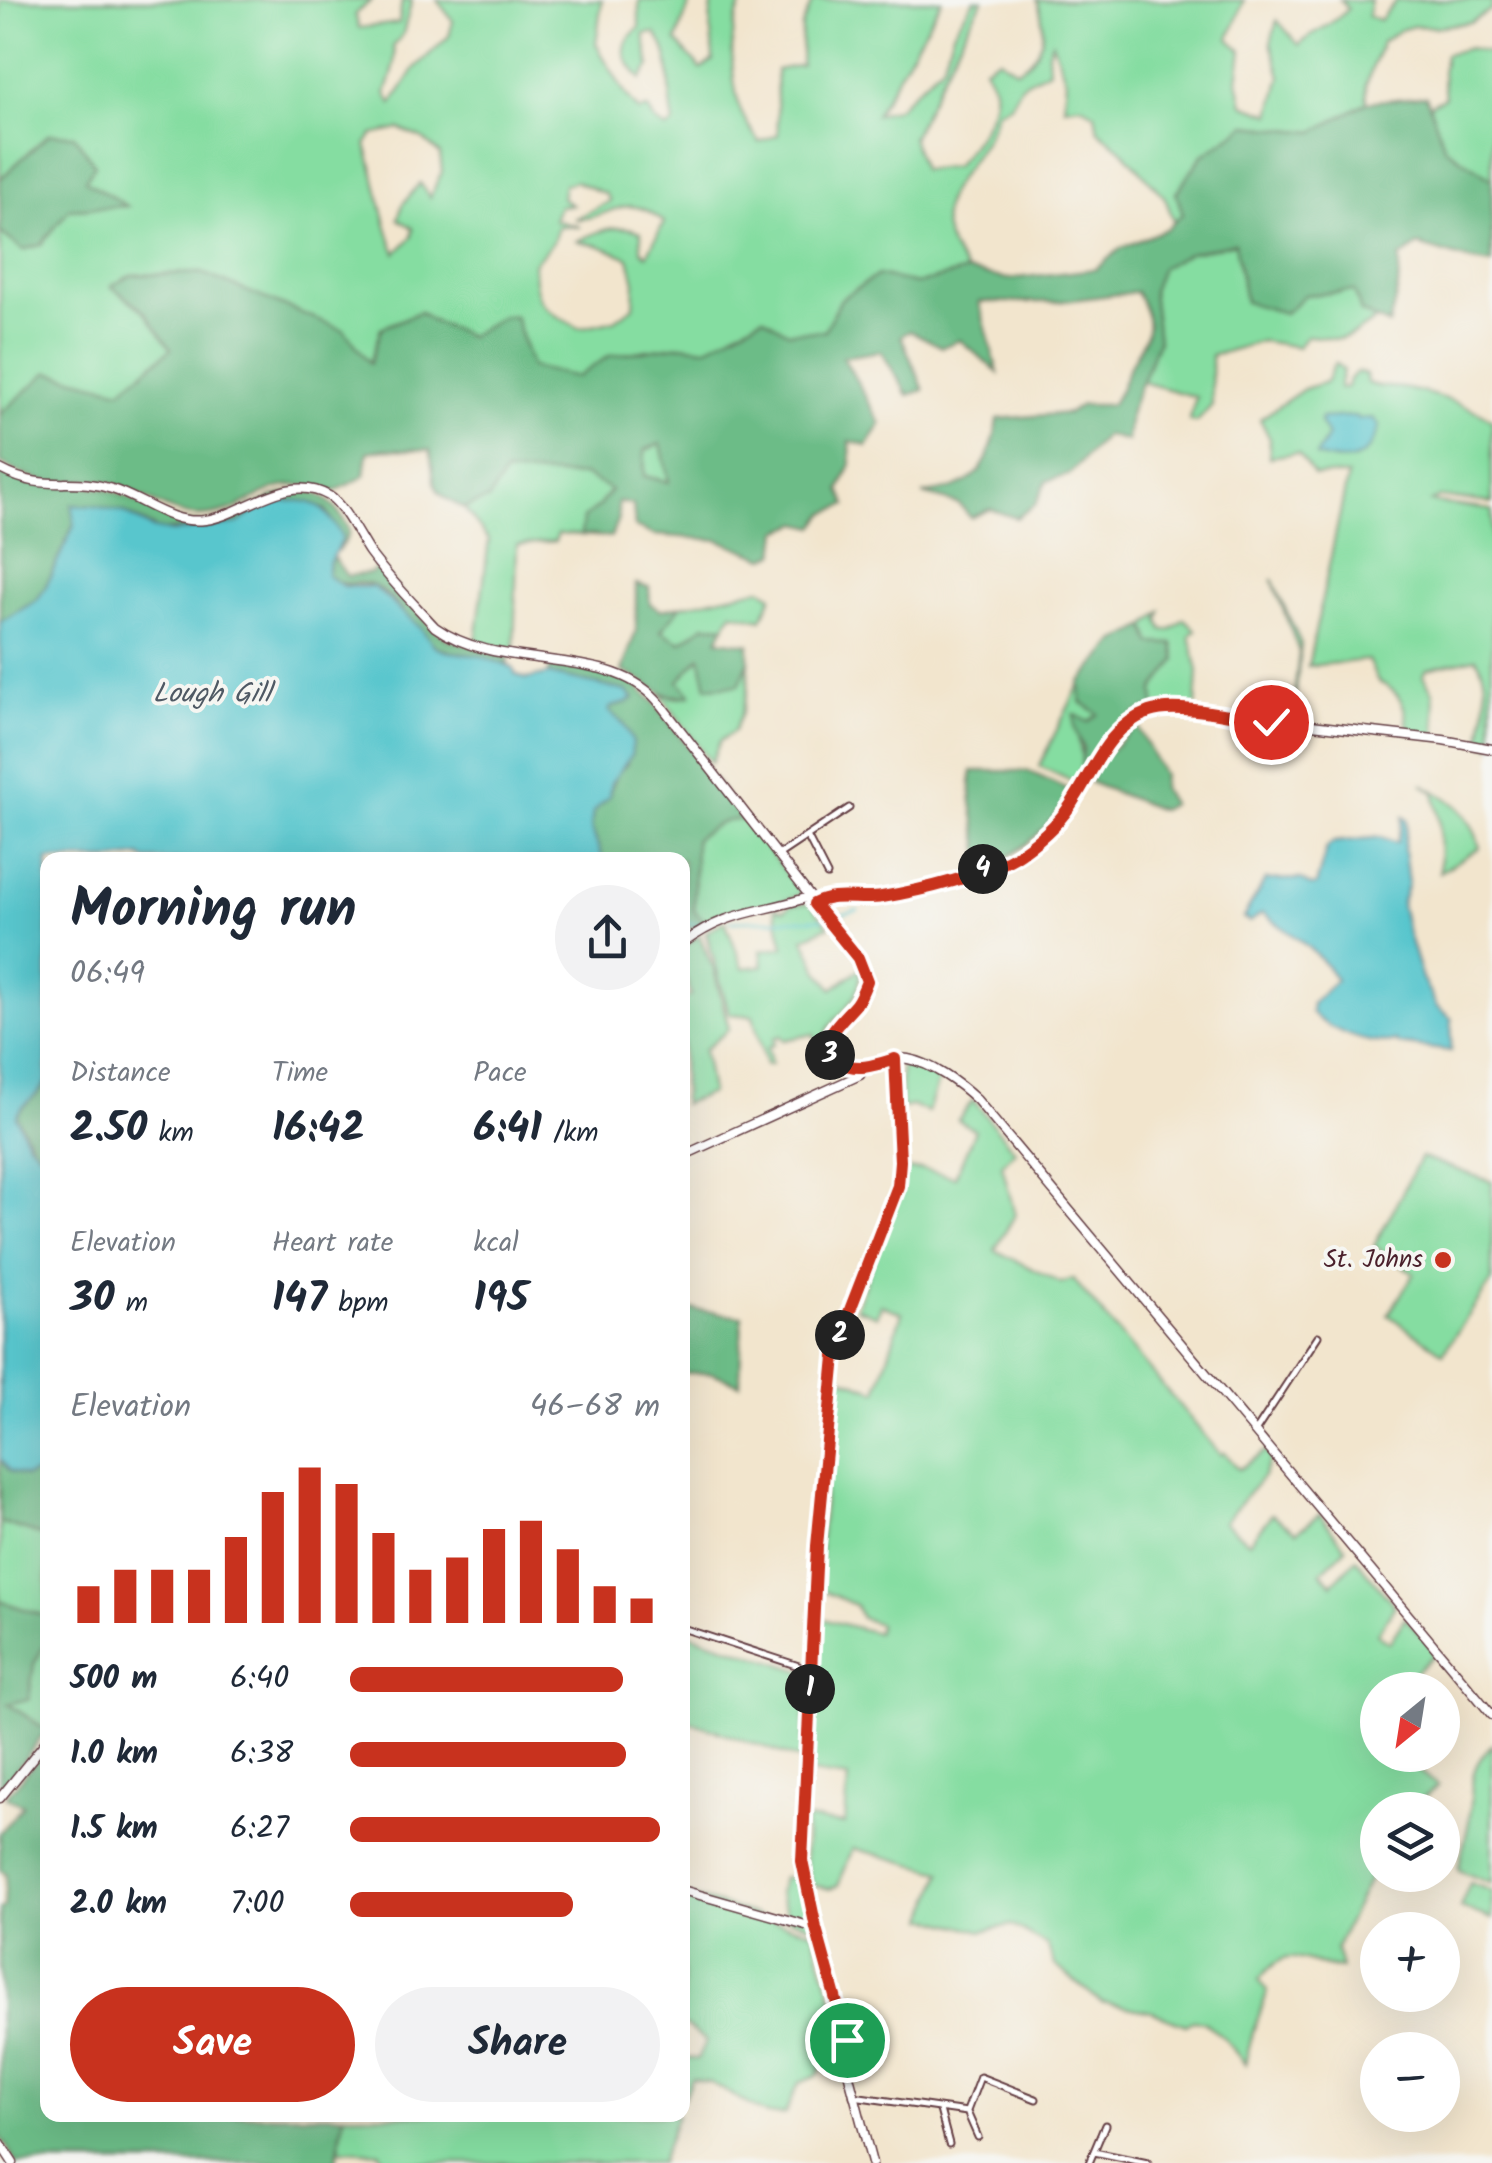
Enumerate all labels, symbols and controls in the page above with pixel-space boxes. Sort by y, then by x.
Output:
water label: Lough Gill [153,672,276,717]
pin [1229,680,1314,765]
icon: check [1244,695,1299,750]
pin: 4 [958,844,1008,894]
text: 4 [975,846,991,891]
text: Morning run [70,868,357,955]
button: share [555,885,660,990]
text: 06:49 [70,949,145,1000]
pin: 3 [805,1030,855,1080]
text: 3 [822,1032,838,1077]
text: Distance [70,1051,171,1096]
text: Time [272,1051,328,1096]
text: Pace [473,1051,527,1096]
text: 2.50 [70,1096,147,1163]
text: 16:42 [272,1096,365,1163]
text: 6:41 [473,1096,542,1163]
text: km [147,1111,194,1156]
text: /km [542,1111,599,1156]
text: Elevation [70,1221,176,1266]
text: Heart rate [272,1221,393,1266]
text: kcal [473,1221,519,1266]
place label: St. Johns [1324,1240,1423,1280]
marker: St. Johns [1432,1249,1454,1271]
text: 30 [70,1266,115,1333]
text: 147 [272,1266,327,1333]
text: 195 [473,1266,529,1333]
text: m [115,1281,148,1326]
text: bpm [327,1281,389,1326]
pin: 2 [815,1310,865,1360]
text: 2 [832,1312,848,1357]
text: Elevation [70,1382,191,1433]
text: 46–68 m [530,1382,660,1433]
text: 500 m [70,1654,158,1705]
text: 6:40 [230,1654,289,1705]
pin: 1 [785,1664,835,1714]
text: 1 [806,1666,814,1711]
north arrow [1360,1672,1460,1772]
map controls [1360,1672,1460,2132]
text: 1.0 km [70,1729,158,1780]
text: 6:38 [230,1729,293,1780]
button: layers [1360,1792,1460,1892]
text: 1.5 km [70,1804,158,1855]
text: 6:27 [230,1804,289,1855]
text: 2.0 km [70,1879,167,1930]
text: 7:00 [230,1879,285,1930]
button: + [1360,1912,1460,2012]
button: Save [70,1987,355,2102]
button: Share [375,1987,660,2102]
pin [805,1998,890,2083]
icon: arrive [820,2013,875,2068]
button: − [1360,2032,1460,2132]

